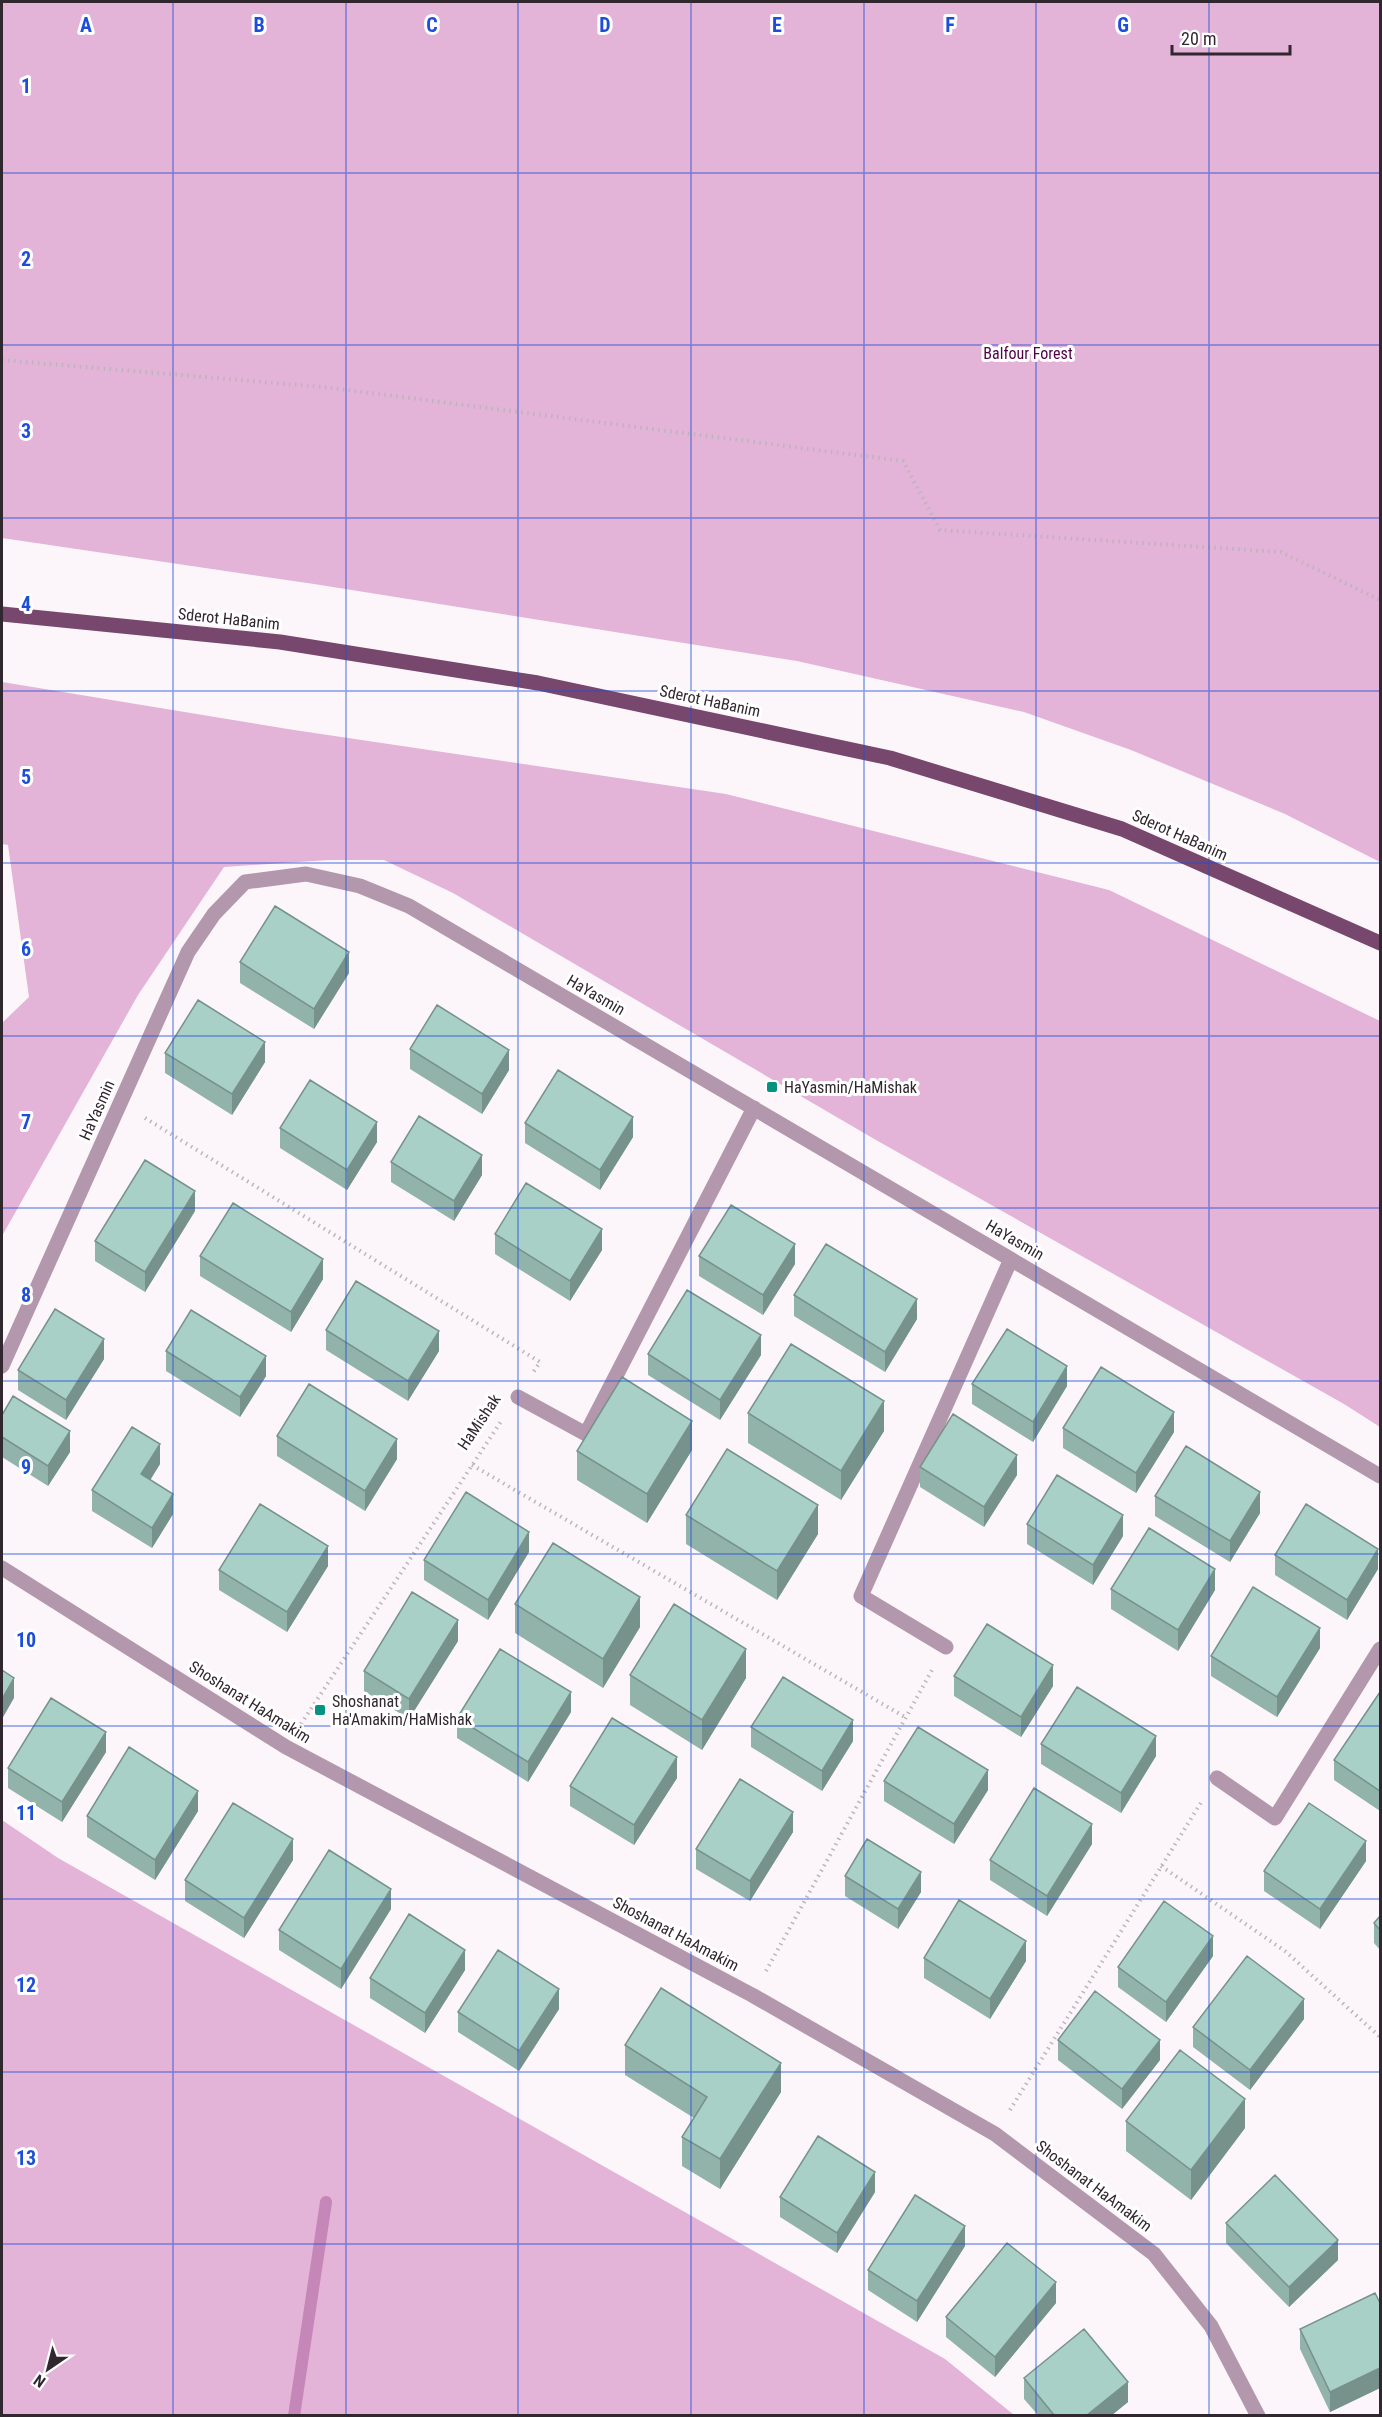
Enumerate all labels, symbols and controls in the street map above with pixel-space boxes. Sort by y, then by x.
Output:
text: A [80,13,92,37]
text: B [253,13,265,37]
text: C [426,13,438,37]
text: D [599,13,611,37]
text: E [772,13,782,37]
text: F [945,13,955,37]
text: G [1117,13,1129,37]
scale bar [1172,18,1290,56]
text: 20 m [1181,28,1216,49]
text: 1 [21,74,31,98]
text: 2 [21,247,31,271]
park label: Balfour Forest [983,344,1073,363]
text: 3 [21,419,31,443]
text: 4 [21,592,31,616]
street label: Sderot HaBanim [177,604,281,634]
street label: Sderot HaBanim [658,681,762,721]
text: 5 [21,765,31,789]
street label: Sderot HaBanim [1129,806,1231,864]
text: 6 [21,937,31,961]
street label: HaYasmin [564,971,628,1019]
street label: HaYasmin [75,1077,119,1143]
place label: HaYasmin/HaMishak [784,1078,918,1097]
marker: HaYasmin/HaMishak [765,1080,779,1094]
text: 7 [21,1110,31,1134]
street label: HaYasmin [983,1216,1047,1264]
text: 8 [21,1283,31,1307]
street label: HaMishak [453,1390,505,1454]
text: 9 [21,1455,31,1479]
text: 10 [16,1628,36,1652]
street label: Shoshanat HaAmakim [186,1657,314,1747]
place label: Shoshanat Ha'Amakim/HaMishak [332,1692,473,1729]
marker: Shoshanat Ha'Amakim/HaMishak [313,1703,327,1717]
text: 11 [16,1801,36,1825]
street label: Shoshanat HaAmakim [610,1893,742,1975]
text: 12 [16,1973,36,1997]
street label: Shoshanat HaAmakim [1032,2136,1156,2236]
text: 13 [16,2146,36,2170]
north arrow [18,2339,78,2399]
text: N [30,2370,49,2391]

